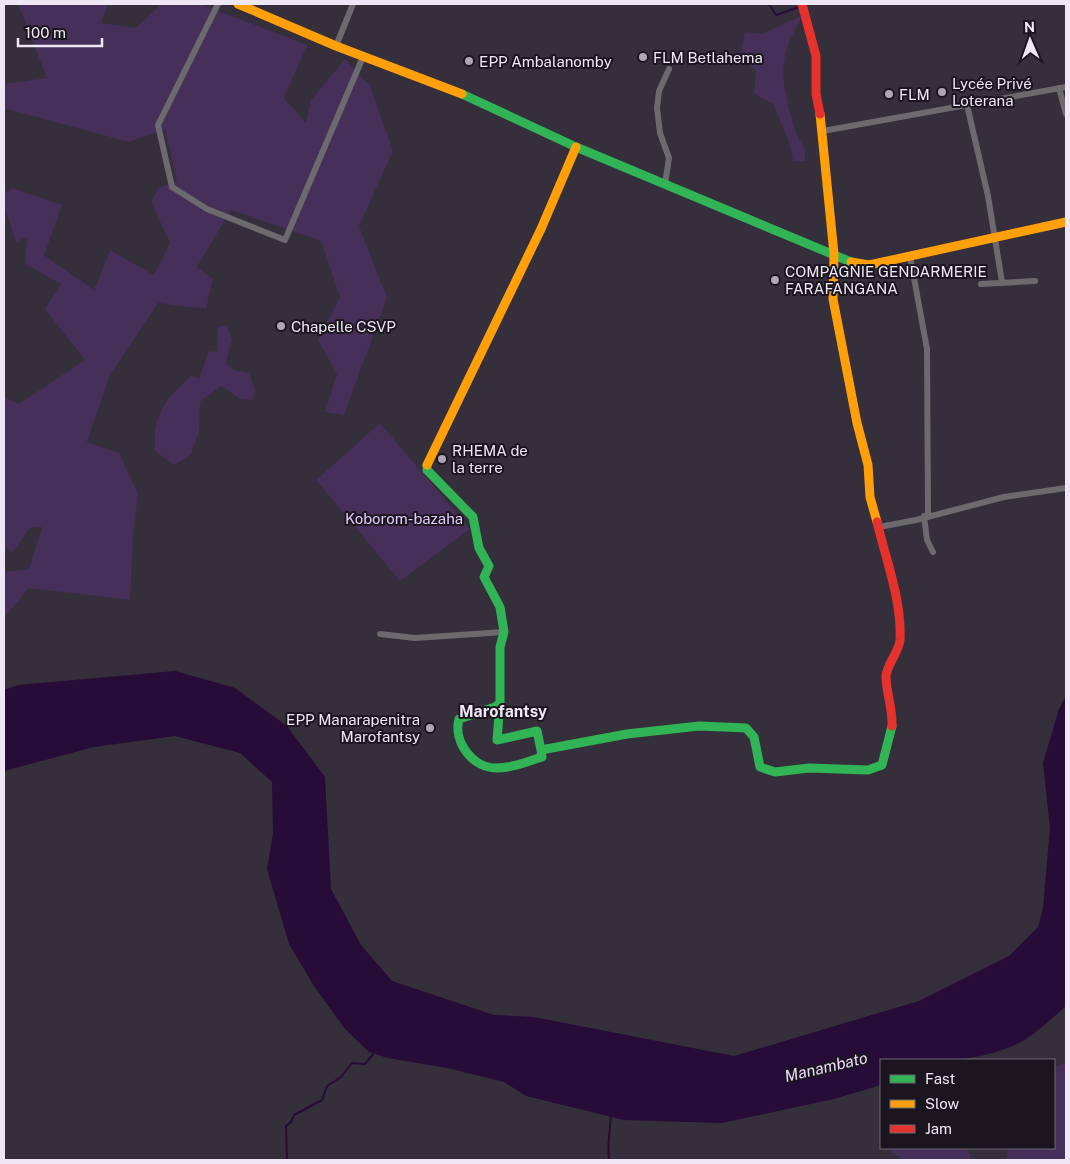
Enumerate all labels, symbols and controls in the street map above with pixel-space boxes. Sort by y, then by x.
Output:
scale bar [18,15,101,47]
north arrow [1005,15,1055,65]
text: N [1024,19,1035,35]
text: 100 m [25,24,66,41]
place label: FLM Betlahema [653,49,763,66]
marker: FLM Betlahema [637,51,649,63]
place label: EPP Ambalanomby [479,53,612,70]
marker: EPP Ambalanomby [463,55,475,67]
place label: Lycée Privé Loterana [952,75,1032,109]
place label: FLM [899,86,930,103]
marker: Lycée Privé Loterana [936,86,948,98]
marker: FLM [883,88,895,100]
place label: COMPAGNIE GENDARMERIE FARAFANGANA [785,263,987,297]
marker: COMPAGNIE GENDARMERIE FARAFANGANA [769,274,781,286]
place label: Chapelle CSVP [291,318,396,335]
marker: Chapelle CSVP [275,320,287,332]
place label: RHEMA de la terre [452,442,528,476]
marker: RHEMA de la terre [436,453,448,465]
park label: Koborom-bazaha [345,510,463,527]
district label: Marofantsy [459,702,547,721]
place label: EPP Manarapenitra Marofantsy [286,711,420,745]
marker: EPP Manarapenitra Marofantsy [424,722,436,734]
water label: Manambato [783,1048,870,1086]
legend [880,1059,1055,1149]
text: Fast [925,1070,955,1087]
text: Slow [925,1095,960,1112]
text: Jam [925,1120,952,1137]

